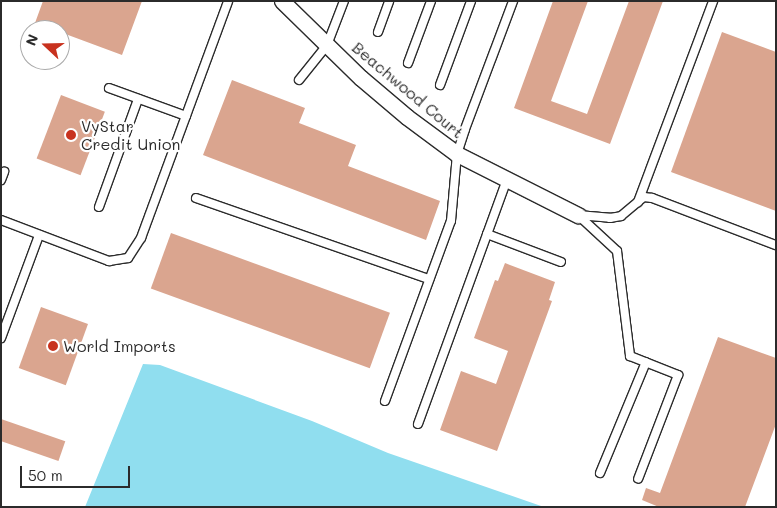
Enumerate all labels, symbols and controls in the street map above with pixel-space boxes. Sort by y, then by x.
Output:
north arrow [20,20,70,70]
text: N [21,31,42,48]
street label: Beachwood Court [348,38,468,142]
place label: VyStar Credit Union [81,116,180,154]
marker: VyStar Credit Union [65,129,77,141]
place label: World Imports [63,336,176,356]
marker: World Imports [47,340,59,352]
scale bar [22,456,132,488]
text: 50 m [28,465,63,485]

